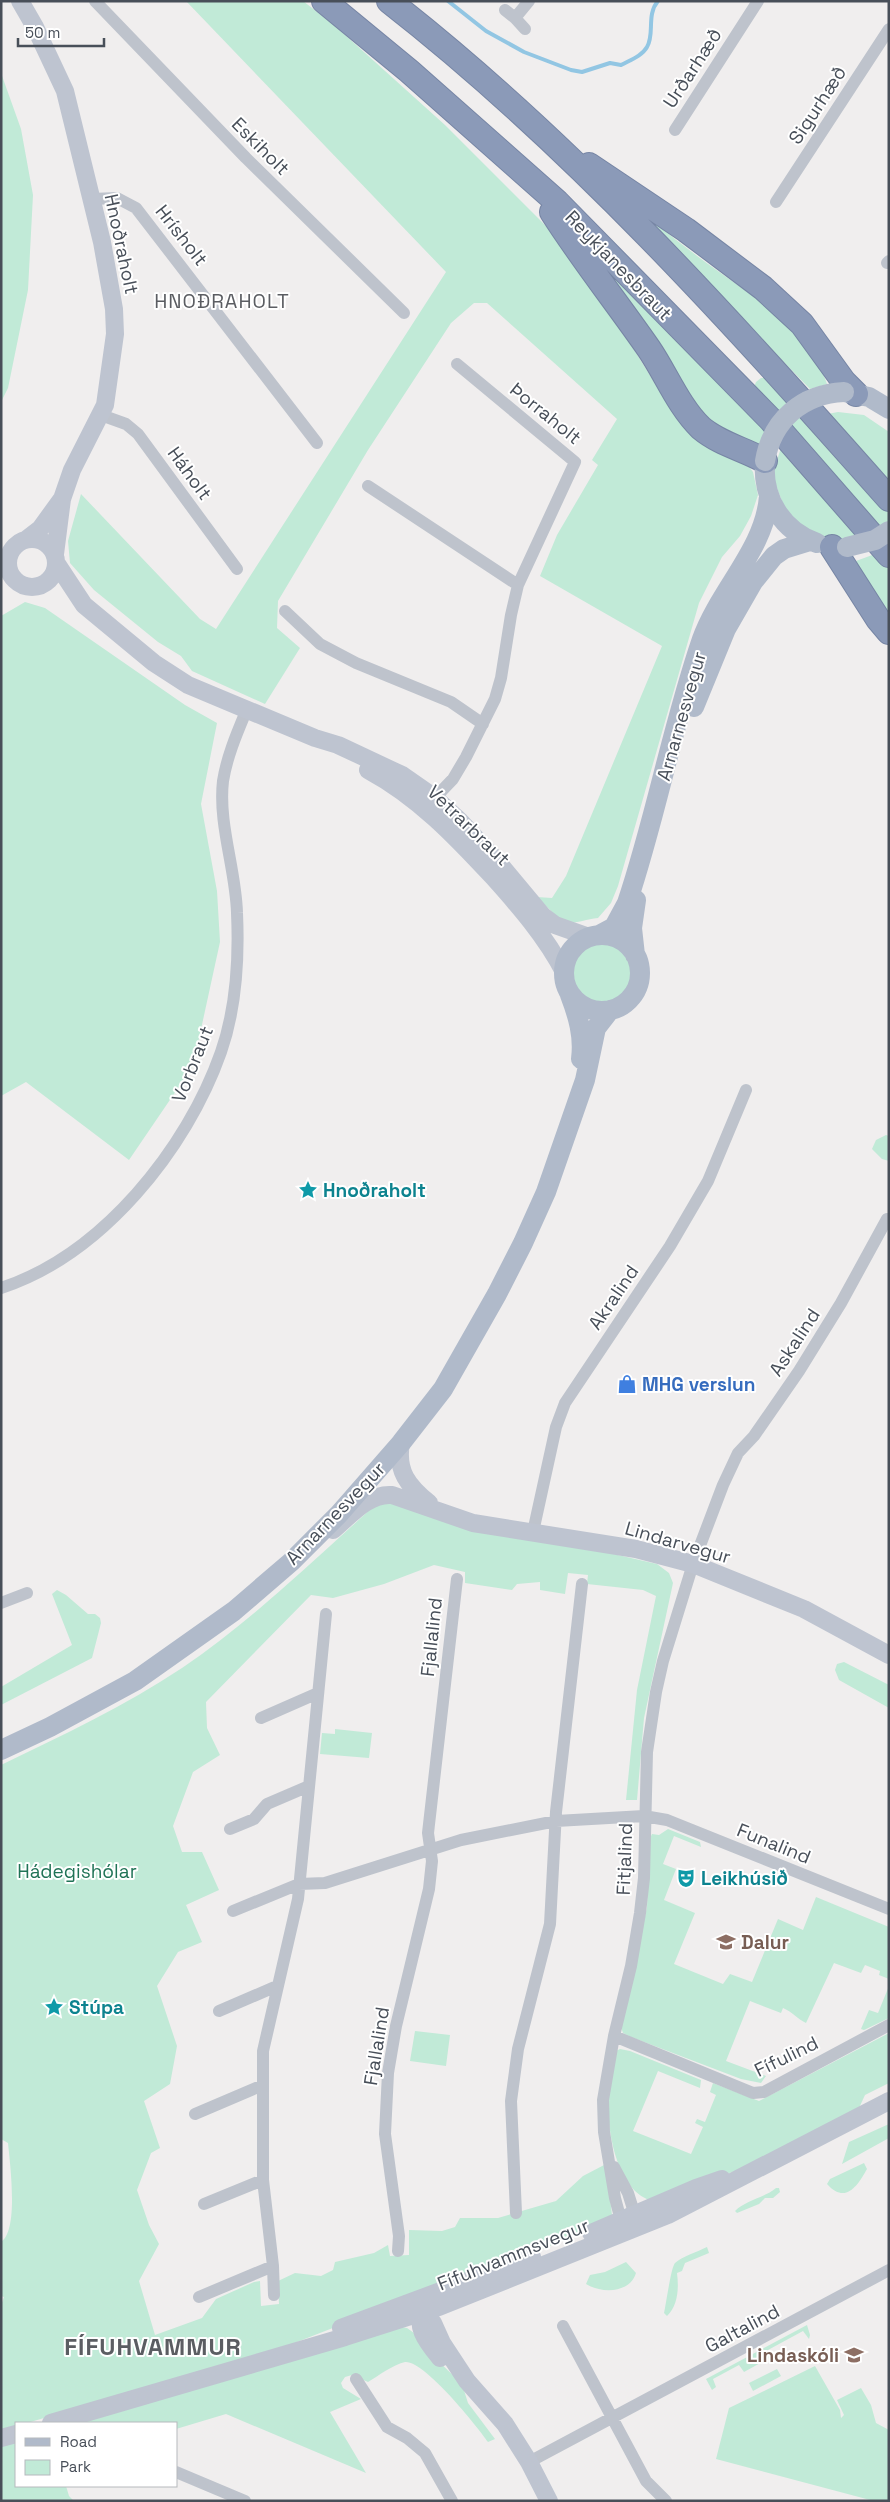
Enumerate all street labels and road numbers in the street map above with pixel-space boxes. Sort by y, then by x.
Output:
street label: Urðarhæð [657,24,727,113]
street label: Sigurhæð [783,61,852,149]
street label: Eskiholt [226,112,295,181]
street label: Hnoðraholt [99,192,144,297]
street label: Hrísholt [150,200,213,271]
street label: Reykjanesbraut [560,205,678,326]
street label: Þorraholt [505,377,587,450]
street label: Háholt [162,442,217,505]
street label: Arnarnesvegur [651,649,712,784]
street label: Vetrarbraut [422,780,515,871]
street label: Vorbraut [166,1022,219,1106]
street label: Akralind [583,1260,644,1335]
street label: Askalind [763,1304,826,1381]
street label: Arnarnesvegur [280,1457,391,1570]
street label: Lindarvegur [622,1515,734,1570]
street label: Fjallalind [415,1596,448,1678]
street label: Funalind [733,1817,814,1870]
street label: Fitjalind [611,1822,638,1896]
street label: Fjallalind [358,2005,395,2087]
street label: Fífulind [750,2030,822,2083]
street label: Fífuhvammsvegur [434,2213,593,2296]
street label: Galtalind [701,2298,784,2358]

